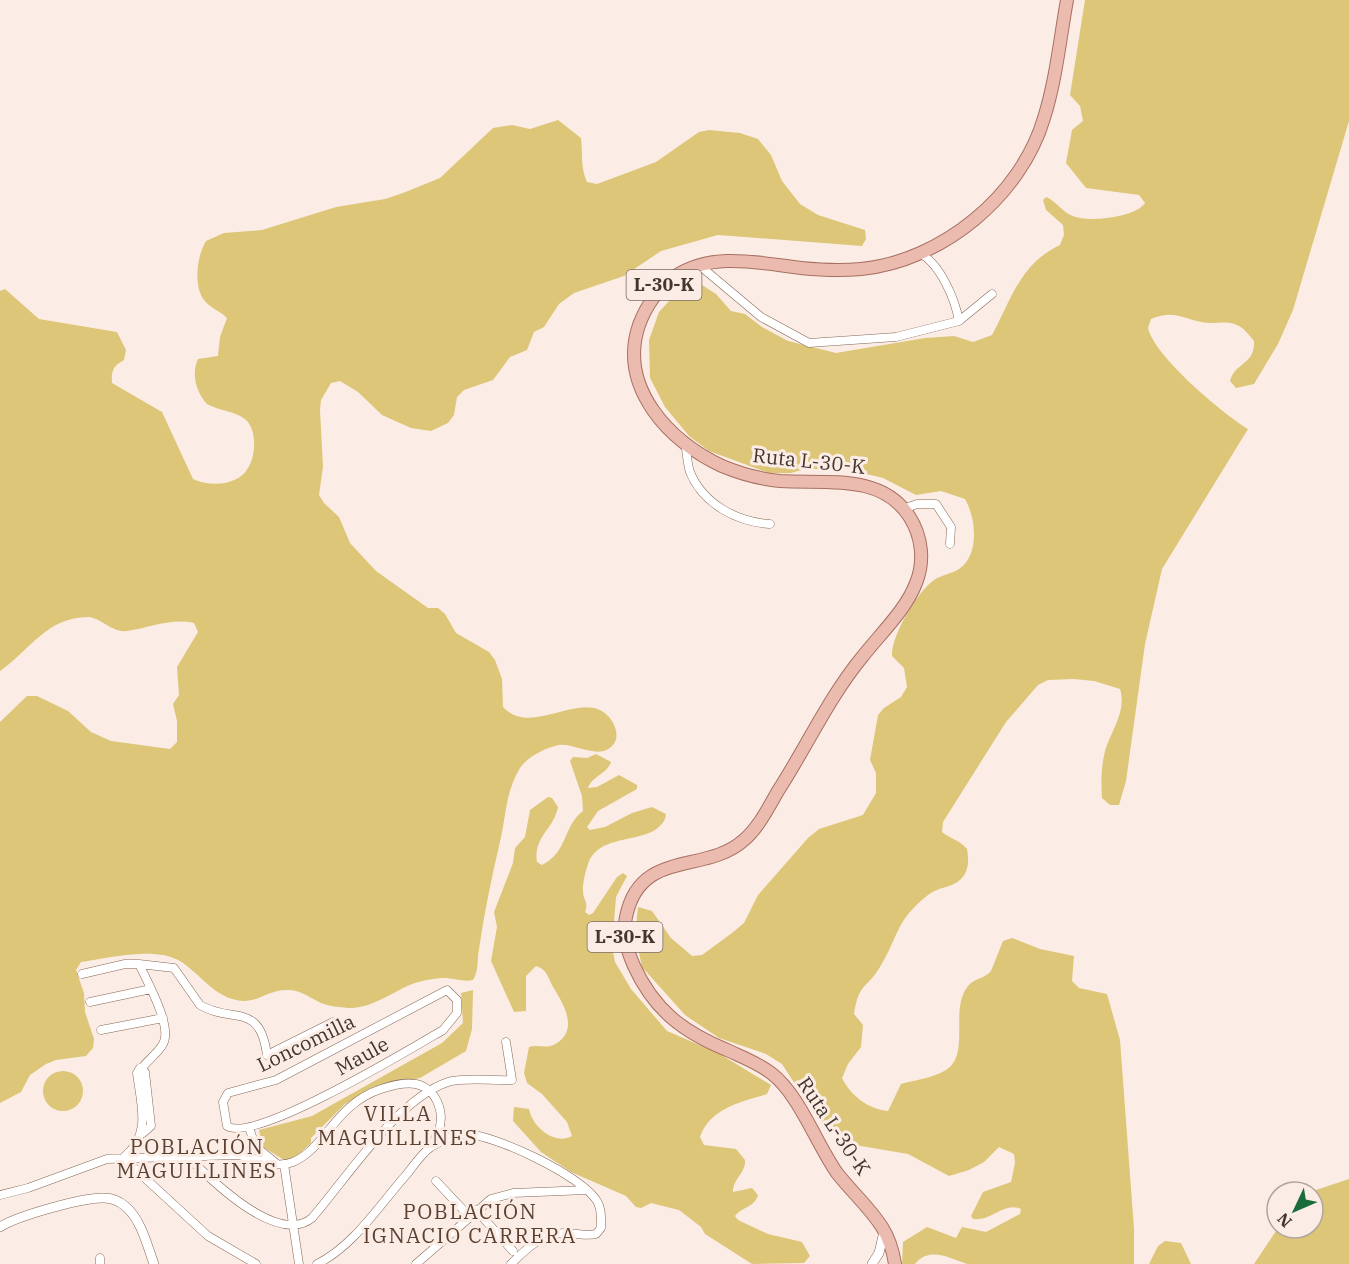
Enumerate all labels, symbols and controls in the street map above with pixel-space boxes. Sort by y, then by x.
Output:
road number: L-30-K [626,270,702,300]
street label: Ruta L-30-K [751,441,867,480]
road number: L-30-K [588,922,662,952]
street label: Loncomilla [252,1007,359,1078]
street label: Maule [330,1030,393,1081]
street label: Ruta L-30-K [792,1071,877,1180]
district label: VILLA MAGUILLINES [318,1099,478,1151]
district label: POBLACIÓN MAGUILLINES [117,1132,277,1184]
north arrow [1265,1180,1325,1240]
district label: POBLACIÓN IGNACIO CARRERA [363,1197,577,1249]
text: N [1273,1209,1296,1232]

